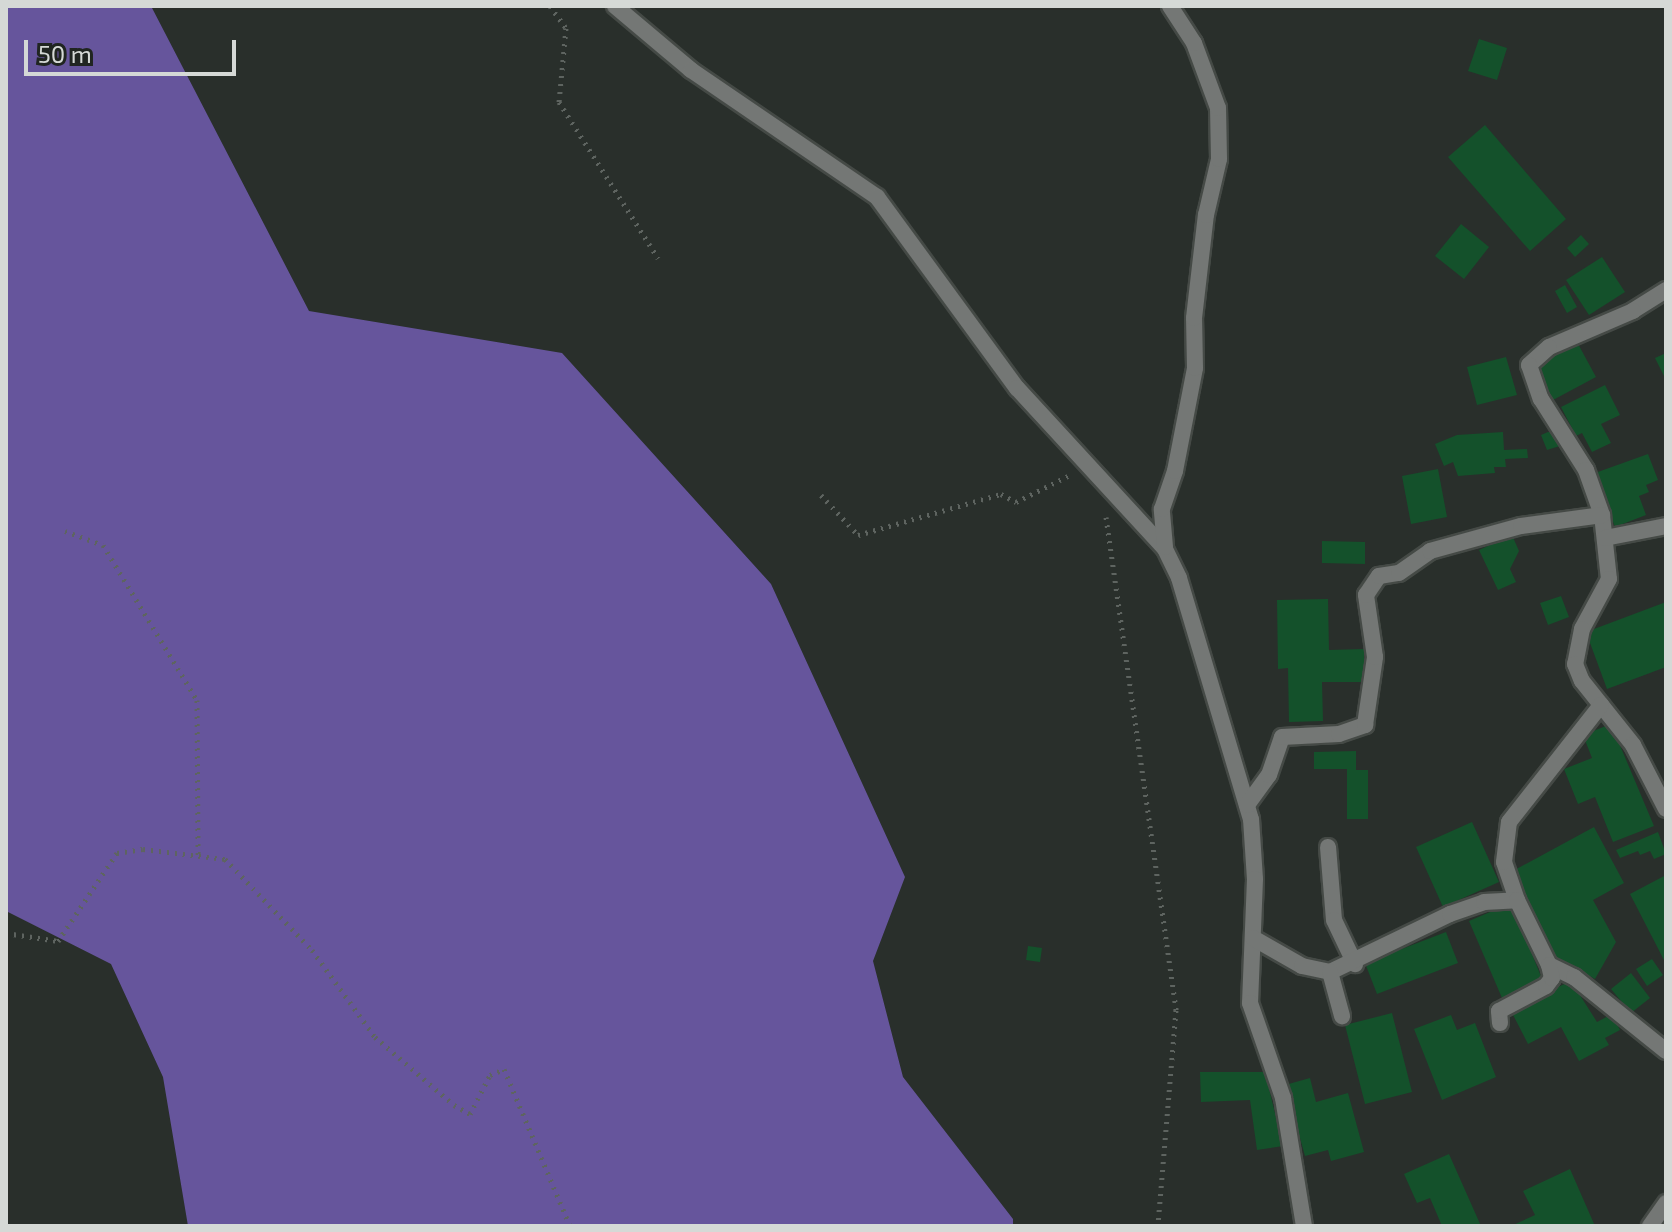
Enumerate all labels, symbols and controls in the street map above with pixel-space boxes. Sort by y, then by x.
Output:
scale bar [28,24,240,74]
text: 50 m [38,39,92,68]

